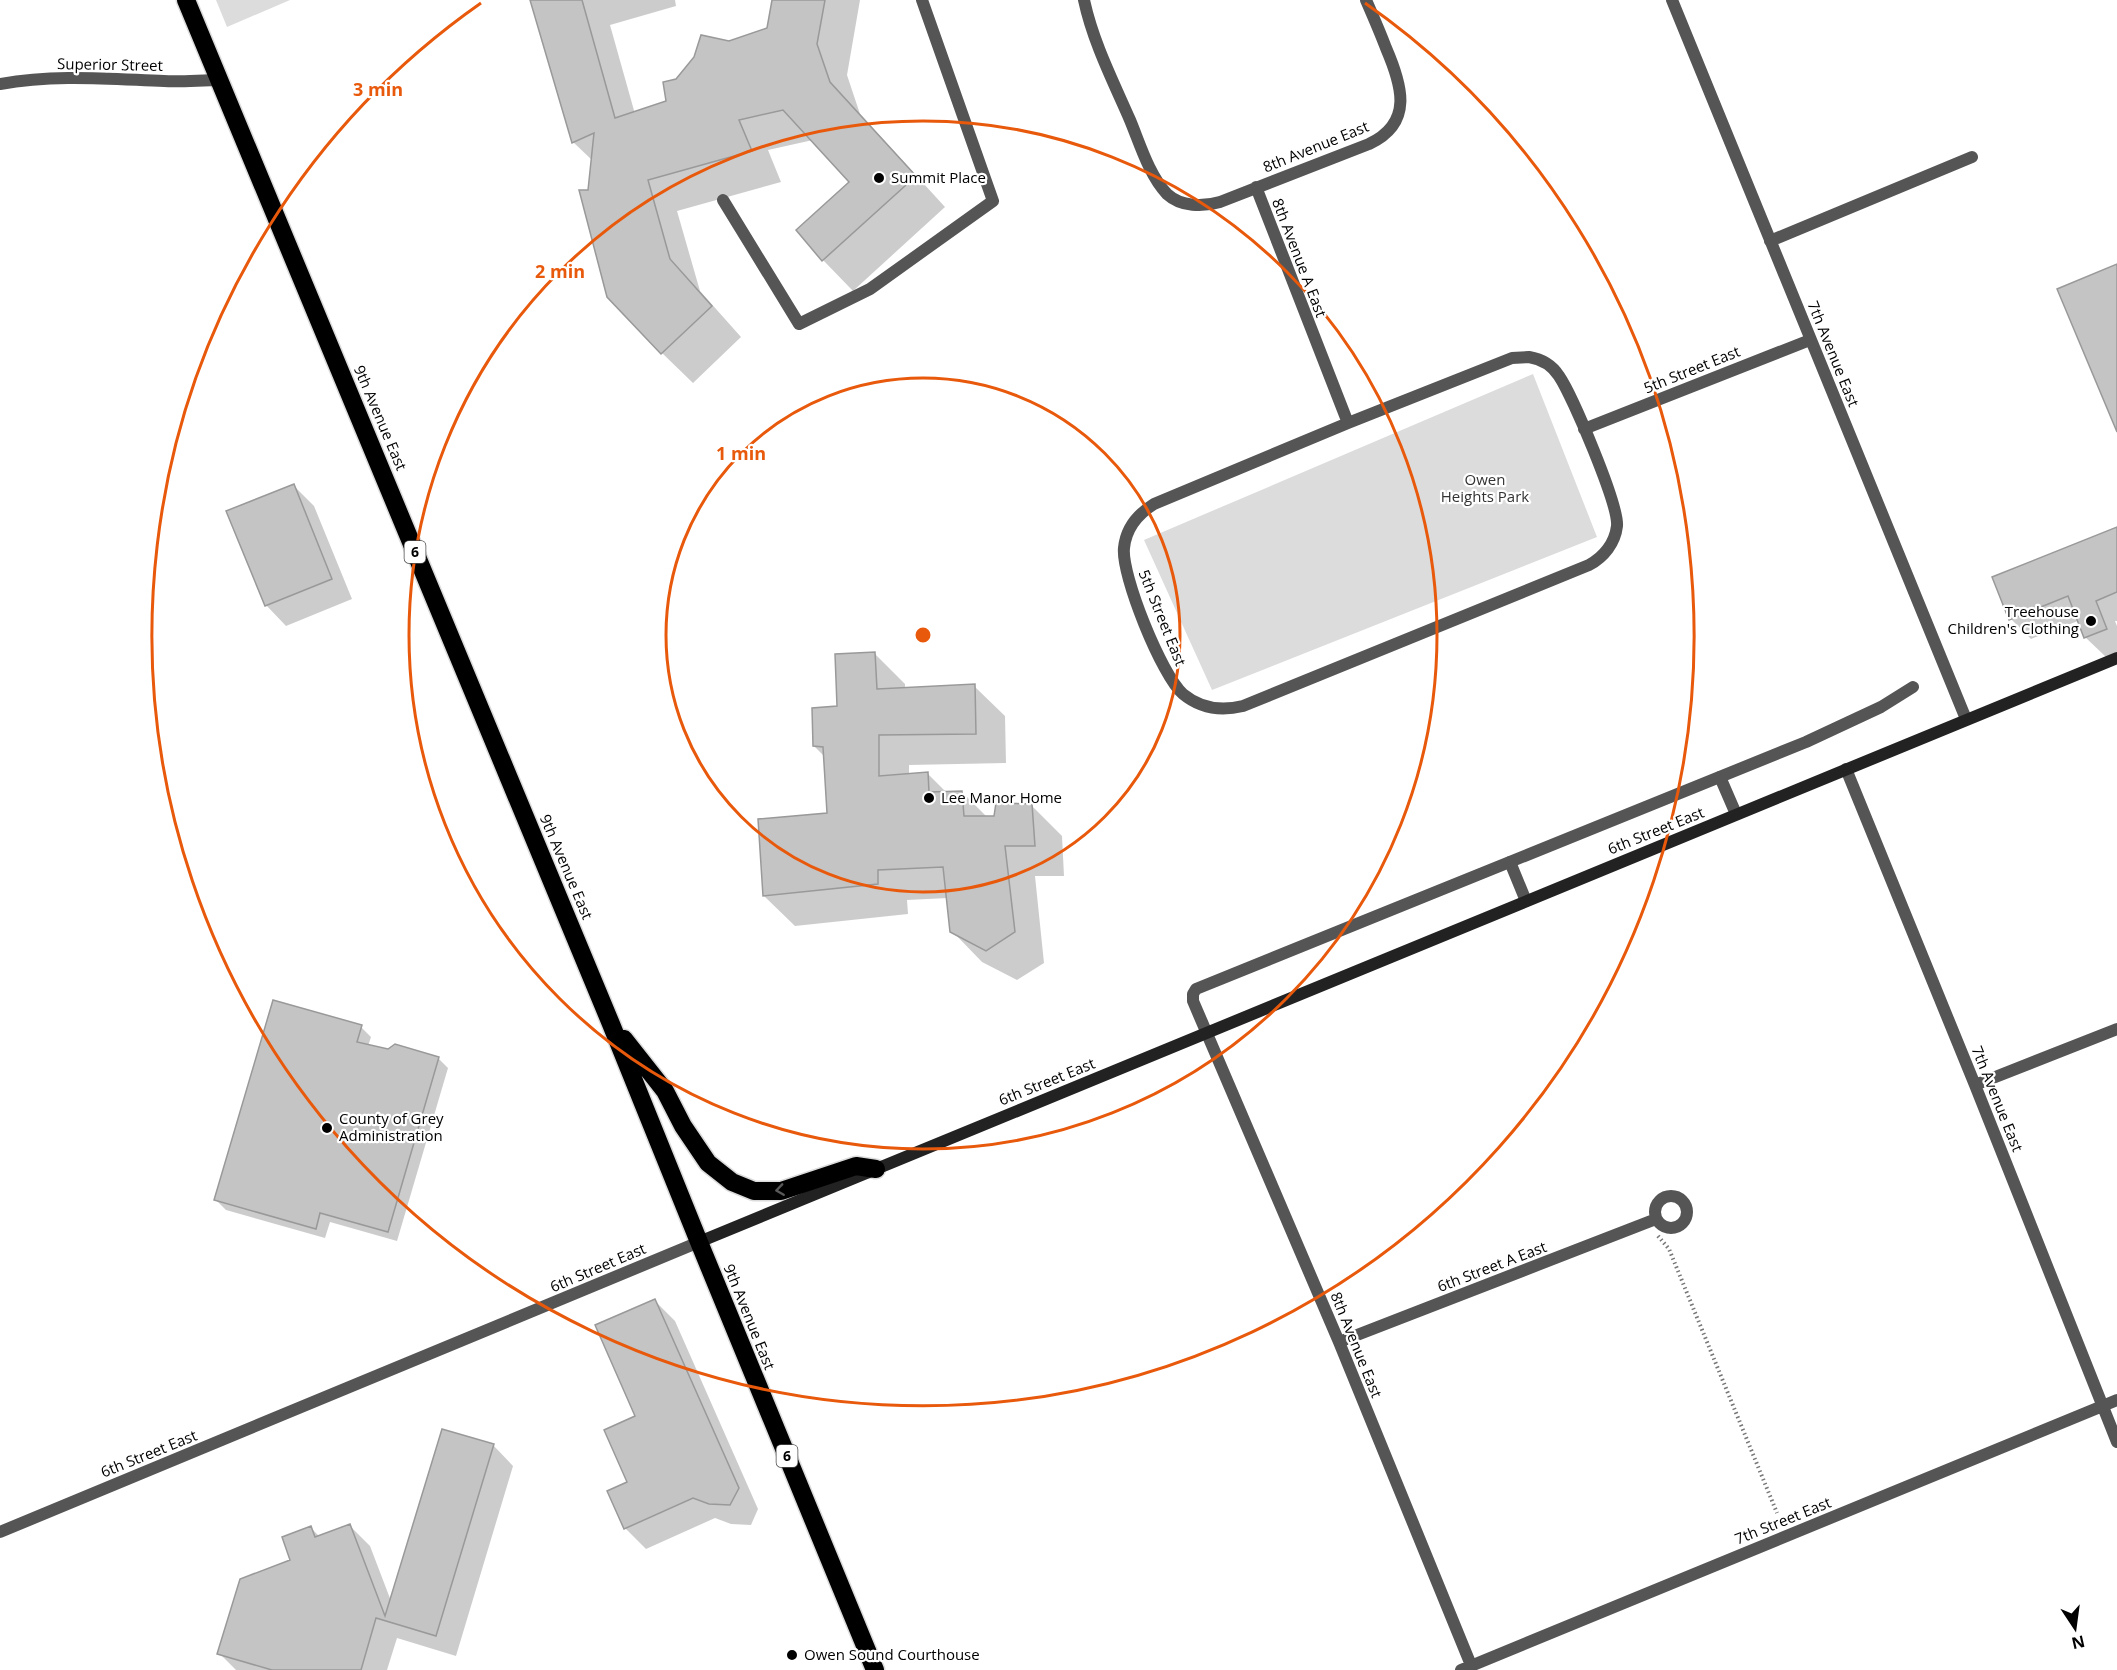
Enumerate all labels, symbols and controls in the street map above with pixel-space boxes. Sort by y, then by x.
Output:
street label: Superior Street [57,53,163,75]
text: 3 min [353,77,403,101]
street label: 8th Avenue East [1260,116,1371,176]
place label: Summit Place [891,167,986,187]
marker: Summit Place [872,171,886,185]
street label: 8th Avenue A East [1268,195,1332,320]
text: 2 min [535,259,585,283]
street label: 7th Avenue East [1804,298,1864,409]
street label: 5th Street East [1641,341,1743,397]
street label: 9th Avenue East [350,362,412,473]
text: 1 min [716,441,766,465]
park label: Owen Heights Park [1441,469,1529,506]
road number: 6 [404,541,426,563]
street label: 5th Street East [1135,567,1191,669]
place label: Treehouse Children's Clothing [1948,601,2079,638]
marker: Treehouse Children's Clothing [2084,614,2098,628]
centre of rings [913,625,933,645]
place label: Lee Manor Home [941,787,1062,807]
marker: Lee Manor Home [922,791,936,805]
street label: 6th Street East [1605,802,1707,858]
street label: 9th Avenue East [536,811,598,922]
street label: 7th Avenue East [1968,1043,2028,1154]
street label: 6th Street East [996,1053,1098,1109]
place label: County of Grey Administration [339,1108,444,1145]
marker: County of Grey Administration [320,1121,334,1135]
one-way arrow [775,1183,784,1195]
street label: 6th Street A East [1434,1236,1549,1296]
street label: 6th Street East [547,1238,648,1296]
street label: 9th Avenue East [720,1261,780,1372]
street label: 8th Avenue East [1327,1289,1387,1400]
street label: 6th Street East [98,1425,200,1481]
road number: 6 [776,1445,798,1467]
street label: 7th Street East [1732,1492,1834,1548]
north arrow [2045,1598,2105,1658]
text: N [2070,1630,2087,1655]
place label: Owen Sound Courthouse [804,1644,980,1664]
marker: Owen Sound Courthouse [785,1648,799,1662]

